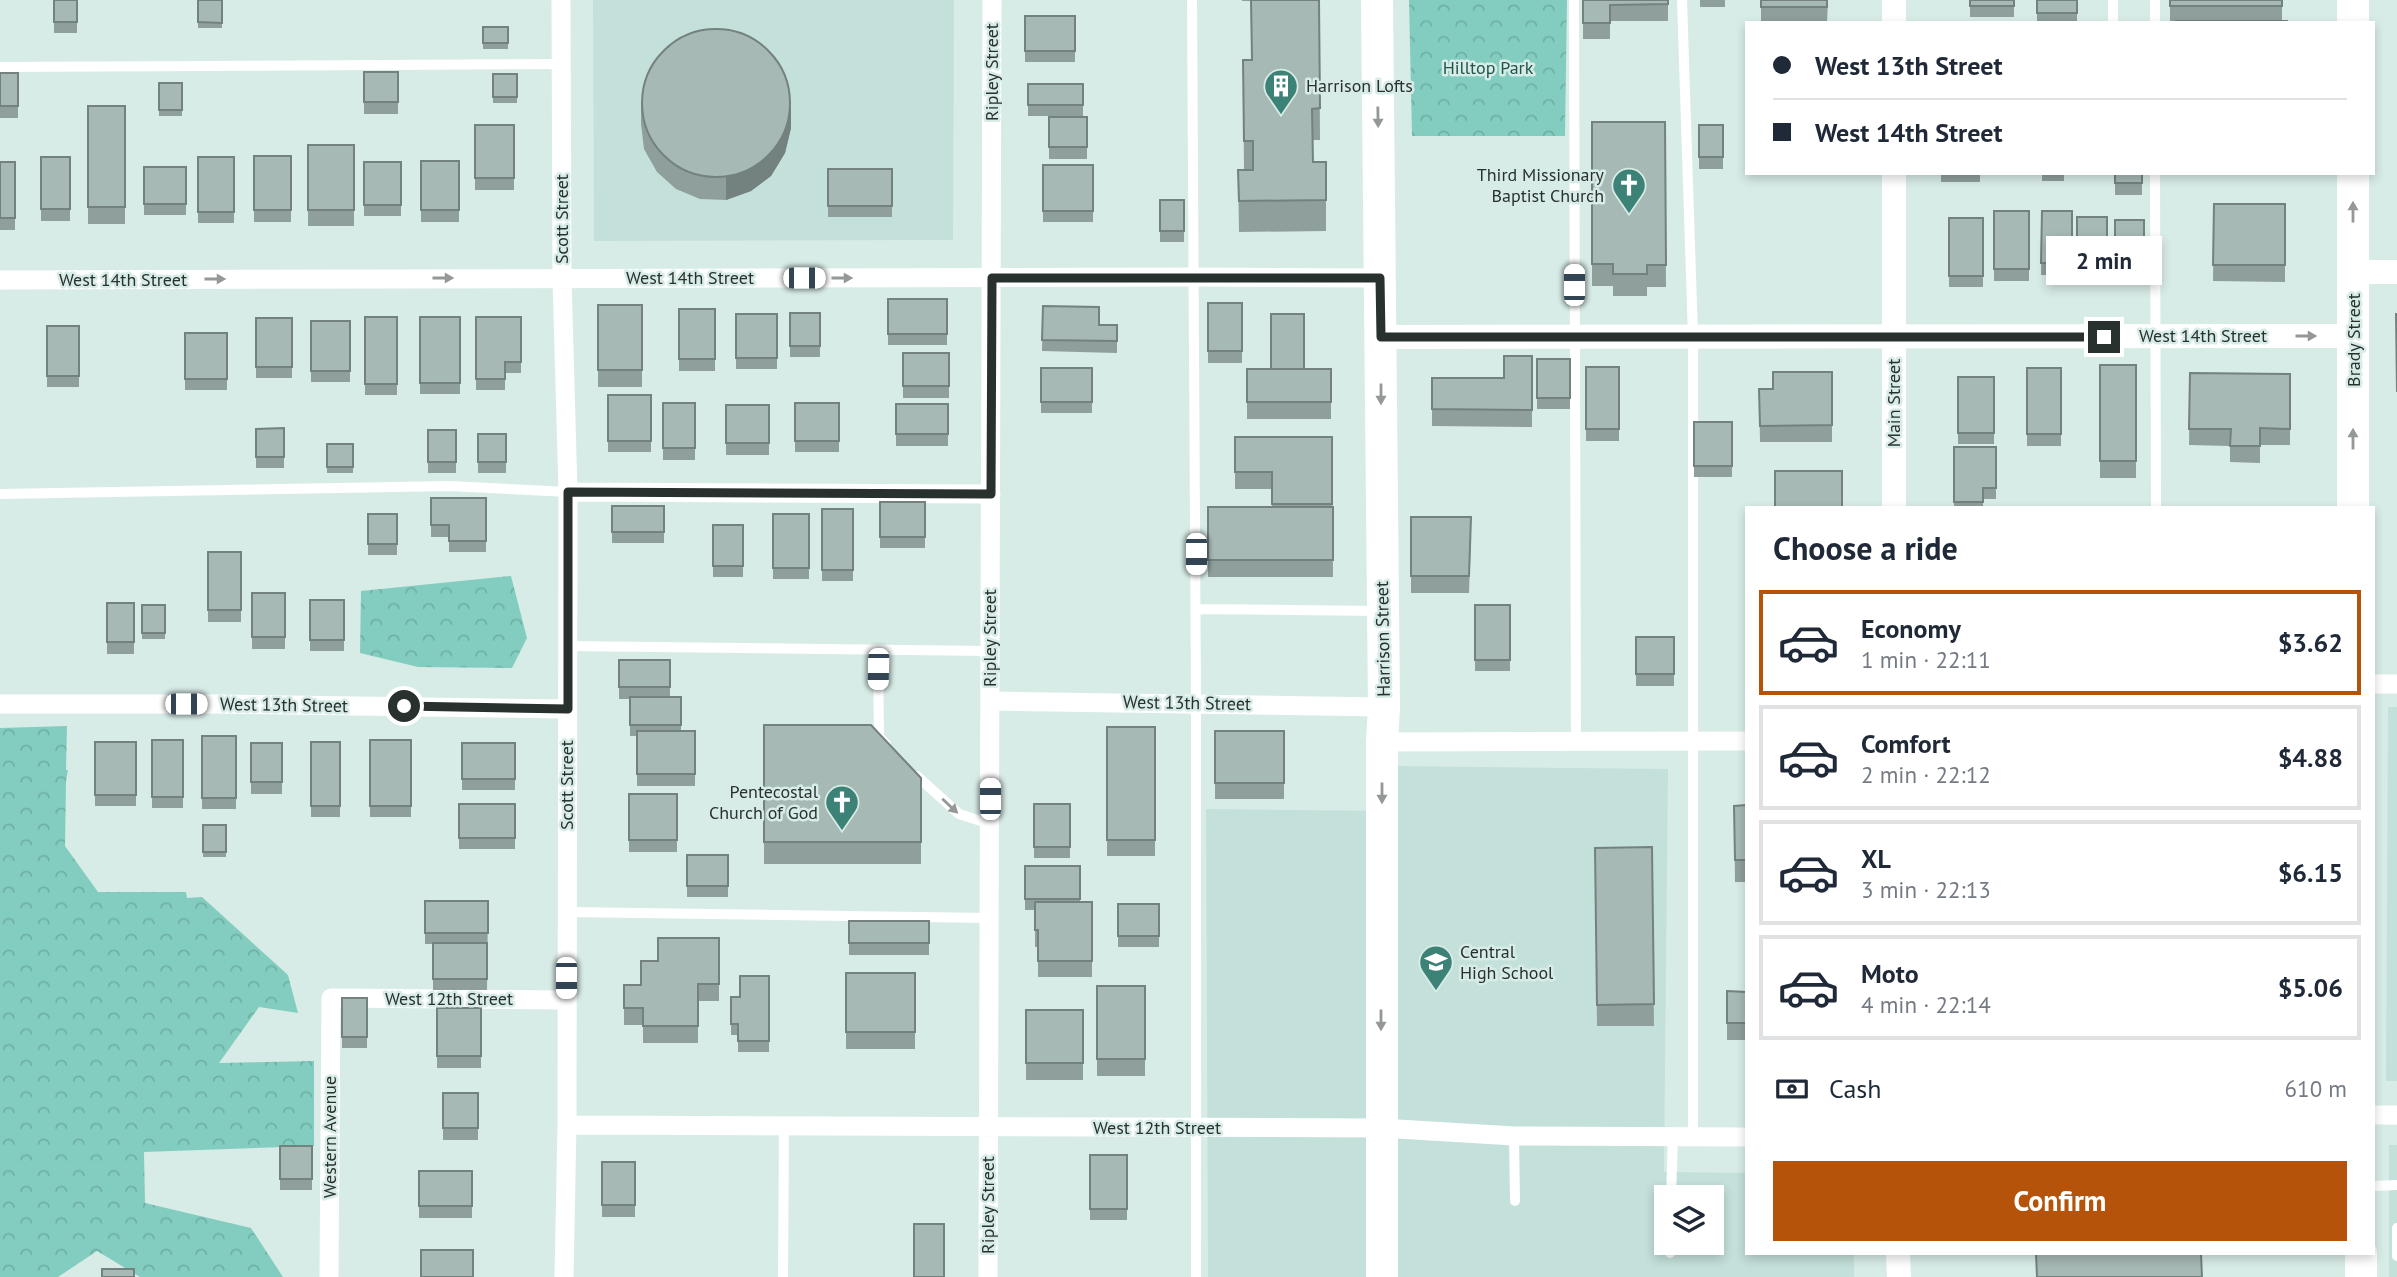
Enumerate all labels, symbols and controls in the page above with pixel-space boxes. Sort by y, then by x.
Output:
street label: Ripley Street [980,23,1003,121]
text: West 13th Street [1815,49,2003,82]
park label: Hilltop Park [1443,56,1534,79]
building icon: Harrison Lofts [1262,67,1300,116]
place label: Harrison Lofts [1306,74,1413,97]
one-way arrow [1372,106,1384,128]
text: West 14th Street [1815,116,2003,149]
place label: Third Missionary Baptist Church [1477,163,1605,207]
church icon: Third Missionary Baptist Church [1610,166,1648,215]
street label: Scott Street [550,174,573,264]
one-way arrow [2347,201,2359,223]
callout: 2 min [2046,236,2162,284]
text: 2 min [2076,246,2132,275]
car [1564,264,1585,306]
street label: West 14th Street [626,266,754,289]
street label: West 14th Street [59,268,187,291]
car [784,268,826,289]
one-way arrow [432,272,454,284]
one-way arrow [831,272,853,284]
one-way arrow [204,273,226,285]
street label: Brady Street [2342,293,2365,387]
route end [2088,321,2120,353]
street label: West 14th Street [2139,324,2267,347]
one-way arrow [2296,330,2318,342]
street label: Main Street [1882,359,1905,447]
one-way arrow [1375,383,1387,405]
one-way arrow [2347,428,2359,450]
text: Choose a ride [1773,527,1958,569]
car [1186,533,1207,575]
street label: Harrison Street [1370,581,1395,697]
street label: Ripley Street [978,589,1001,687]
icon: car [1777,611,1840,674]
text: Economy [1861,612,1961,645]
text: $3.62 [2278,626,2343,659]
text: 1 min · 22:11 [1861,645,1991,674]
car [868,648,889,690]
route start [388,690,420,722]
street label: West 13th Street [1123,690,1251,715]
street label: West 13th Street [220,692,348,717]
car [166,694,208,715]
icon: car [1777,726,1840,789]
text: Comfort [1861,727,1951,760]
street label: Scott Street [555,740,578,830]
text: $4.88 [2278,741,2343,774]
text: 2 min · 22:12 [1861,760,1991,789]
car [980,778,1001,820]
place label: Pentecostal Church of God [709,780,819,824]
one-way arrow [1376,782,1388,804]
church icon: Pentecostal Church of God [823,783,861,832]
one-way arrow [941,798,959,814]
icon: car [1777,841,1840,904]
text: XL [1861,842,1891,875]
text: $6.15 [2278,856,2343,889]
text: 3 min · 22:13 [1861,875,1991,904]
place label: Central High School [1460,940,1554,984]
school or university icon: Central High School [1417,943,1455,992]
icon: car [1777,956,1840,1019]
car [556,957,577,999]
text: Moto [1861,957,1919,990]
text: $5.06 [2278,971,2343,1004]
street label: West 12th Street [385,987,513,1010]
text: 4 min · 22:14 [1861,990,1991,1019]
one-way arrow [1375,1009,1387,1031]
icon: cash [1773,1070,1811,1108]
text: Cash [1829,1072,1881,1105]
text: 610 m [2285,1074,2347,1103]
street label: Western Avenue [318,1076,341,1198]
street label: West 12th Street [1093,1116,1221,1139]
street label: Ripley Street [976,1156,999,1254]
button: Confirm [1773,1161,2347,1241]
map controls [1654,1185,1724,1255]
button: layers [1654,1185,1724,1255]

